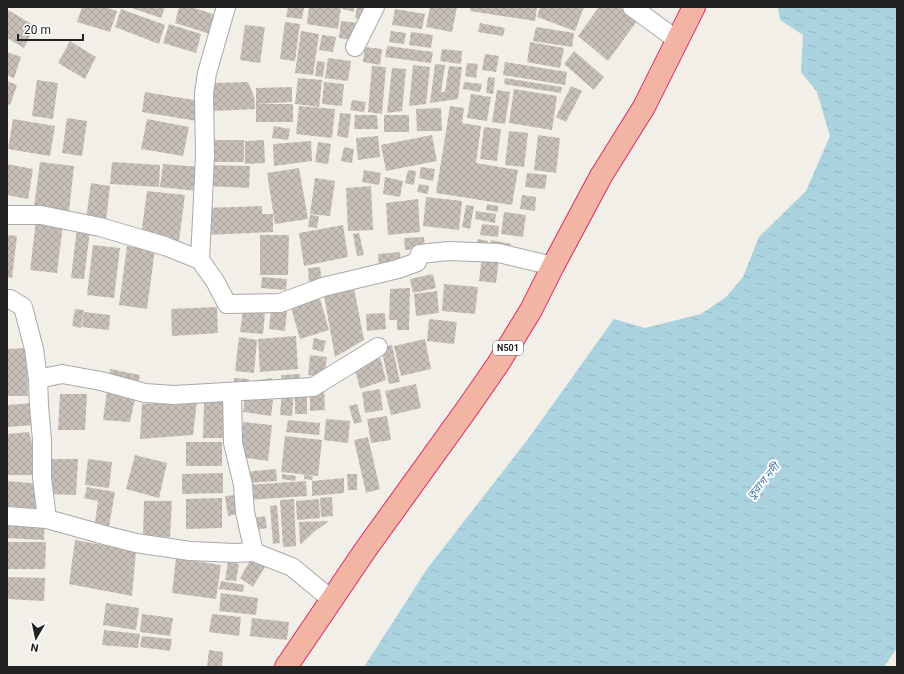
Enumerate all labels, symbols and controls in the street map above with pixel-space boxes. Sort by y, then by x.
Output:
scale bar [18,16,83,42]
text: 20 m [24,23,51,37]
road number: N501 [493,341,523,355]
water label: তুরাগ নদী [745,459,784,502]
north arrow [16,618,56,658]
text: N [29,640,39,654]

